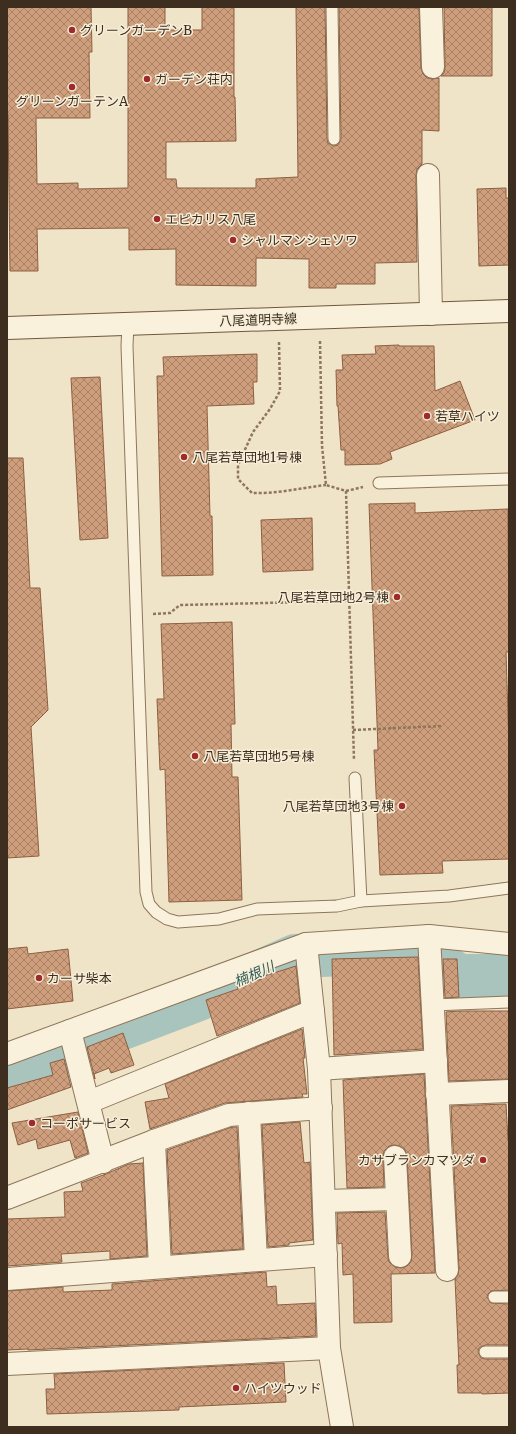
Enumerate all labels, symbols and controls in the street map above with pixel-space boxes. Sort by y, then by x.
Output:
place label: グリーンガーデンB [80,22,192,39]
marker: グリーンガーデンB [67,25,77,35]
place label: ガーデン荘内 [155,71,233,88]
marker: ガーデン荘内 [142,74,152,84]
marker: グリーンガーテンA [67,82,77,92]
place label: グリーンガーテンA [16,93,129,110]
place label: エピカリス八尾 [165,211,256,228]
marker: エピカリス八尾 [152,214,162,224]
place label: シャルマンシェソワ [241,232,358,249]
marker: シャルマンシェソワ [228,235,238,245]
street label: 八尾道明寺線 [219,310,297,330]
place label: 若草ハイツ [435,408,500,425]
marker: 若草ハイツ [422,411,432,421]
place label: 八尾若草団地1号棟 [192,449,302,466]
marker: 八尾若草団地1号棟 [179,452,189,462]
place label: 八尾若草団地2号棟 [277,589,389,606]
marker: 八尾若草団地2号棟 [392,592,402,602]
place label: 八尾若草団地5号棟 [203,748,315,765]
marker: 八尾若草団地5号棟 [190,751,200,761]
place label: 八尾若草団地3号棟 [283,798,394,815]
marker: 八尾若草団地3号棟 [397,801,407,811]
water label: 楠根川 [231,956,279,991]
place label: カーサ柴本 [47,970,112,987]
marker: カーサ柴本 [34,973,44,983]
place label: コーポサービス [40,1115,131,1132]
marker: コーポサービス [27,1118,37,1128]
place label: カサブランカマツダ [358,1152,475,1169]
marker: カサブランカマツダ [478,1155,488,1165]
place label: ハイツウッド [244,1380,322,1397]
marker: ハイツウッド [231,1383,241,1393]

